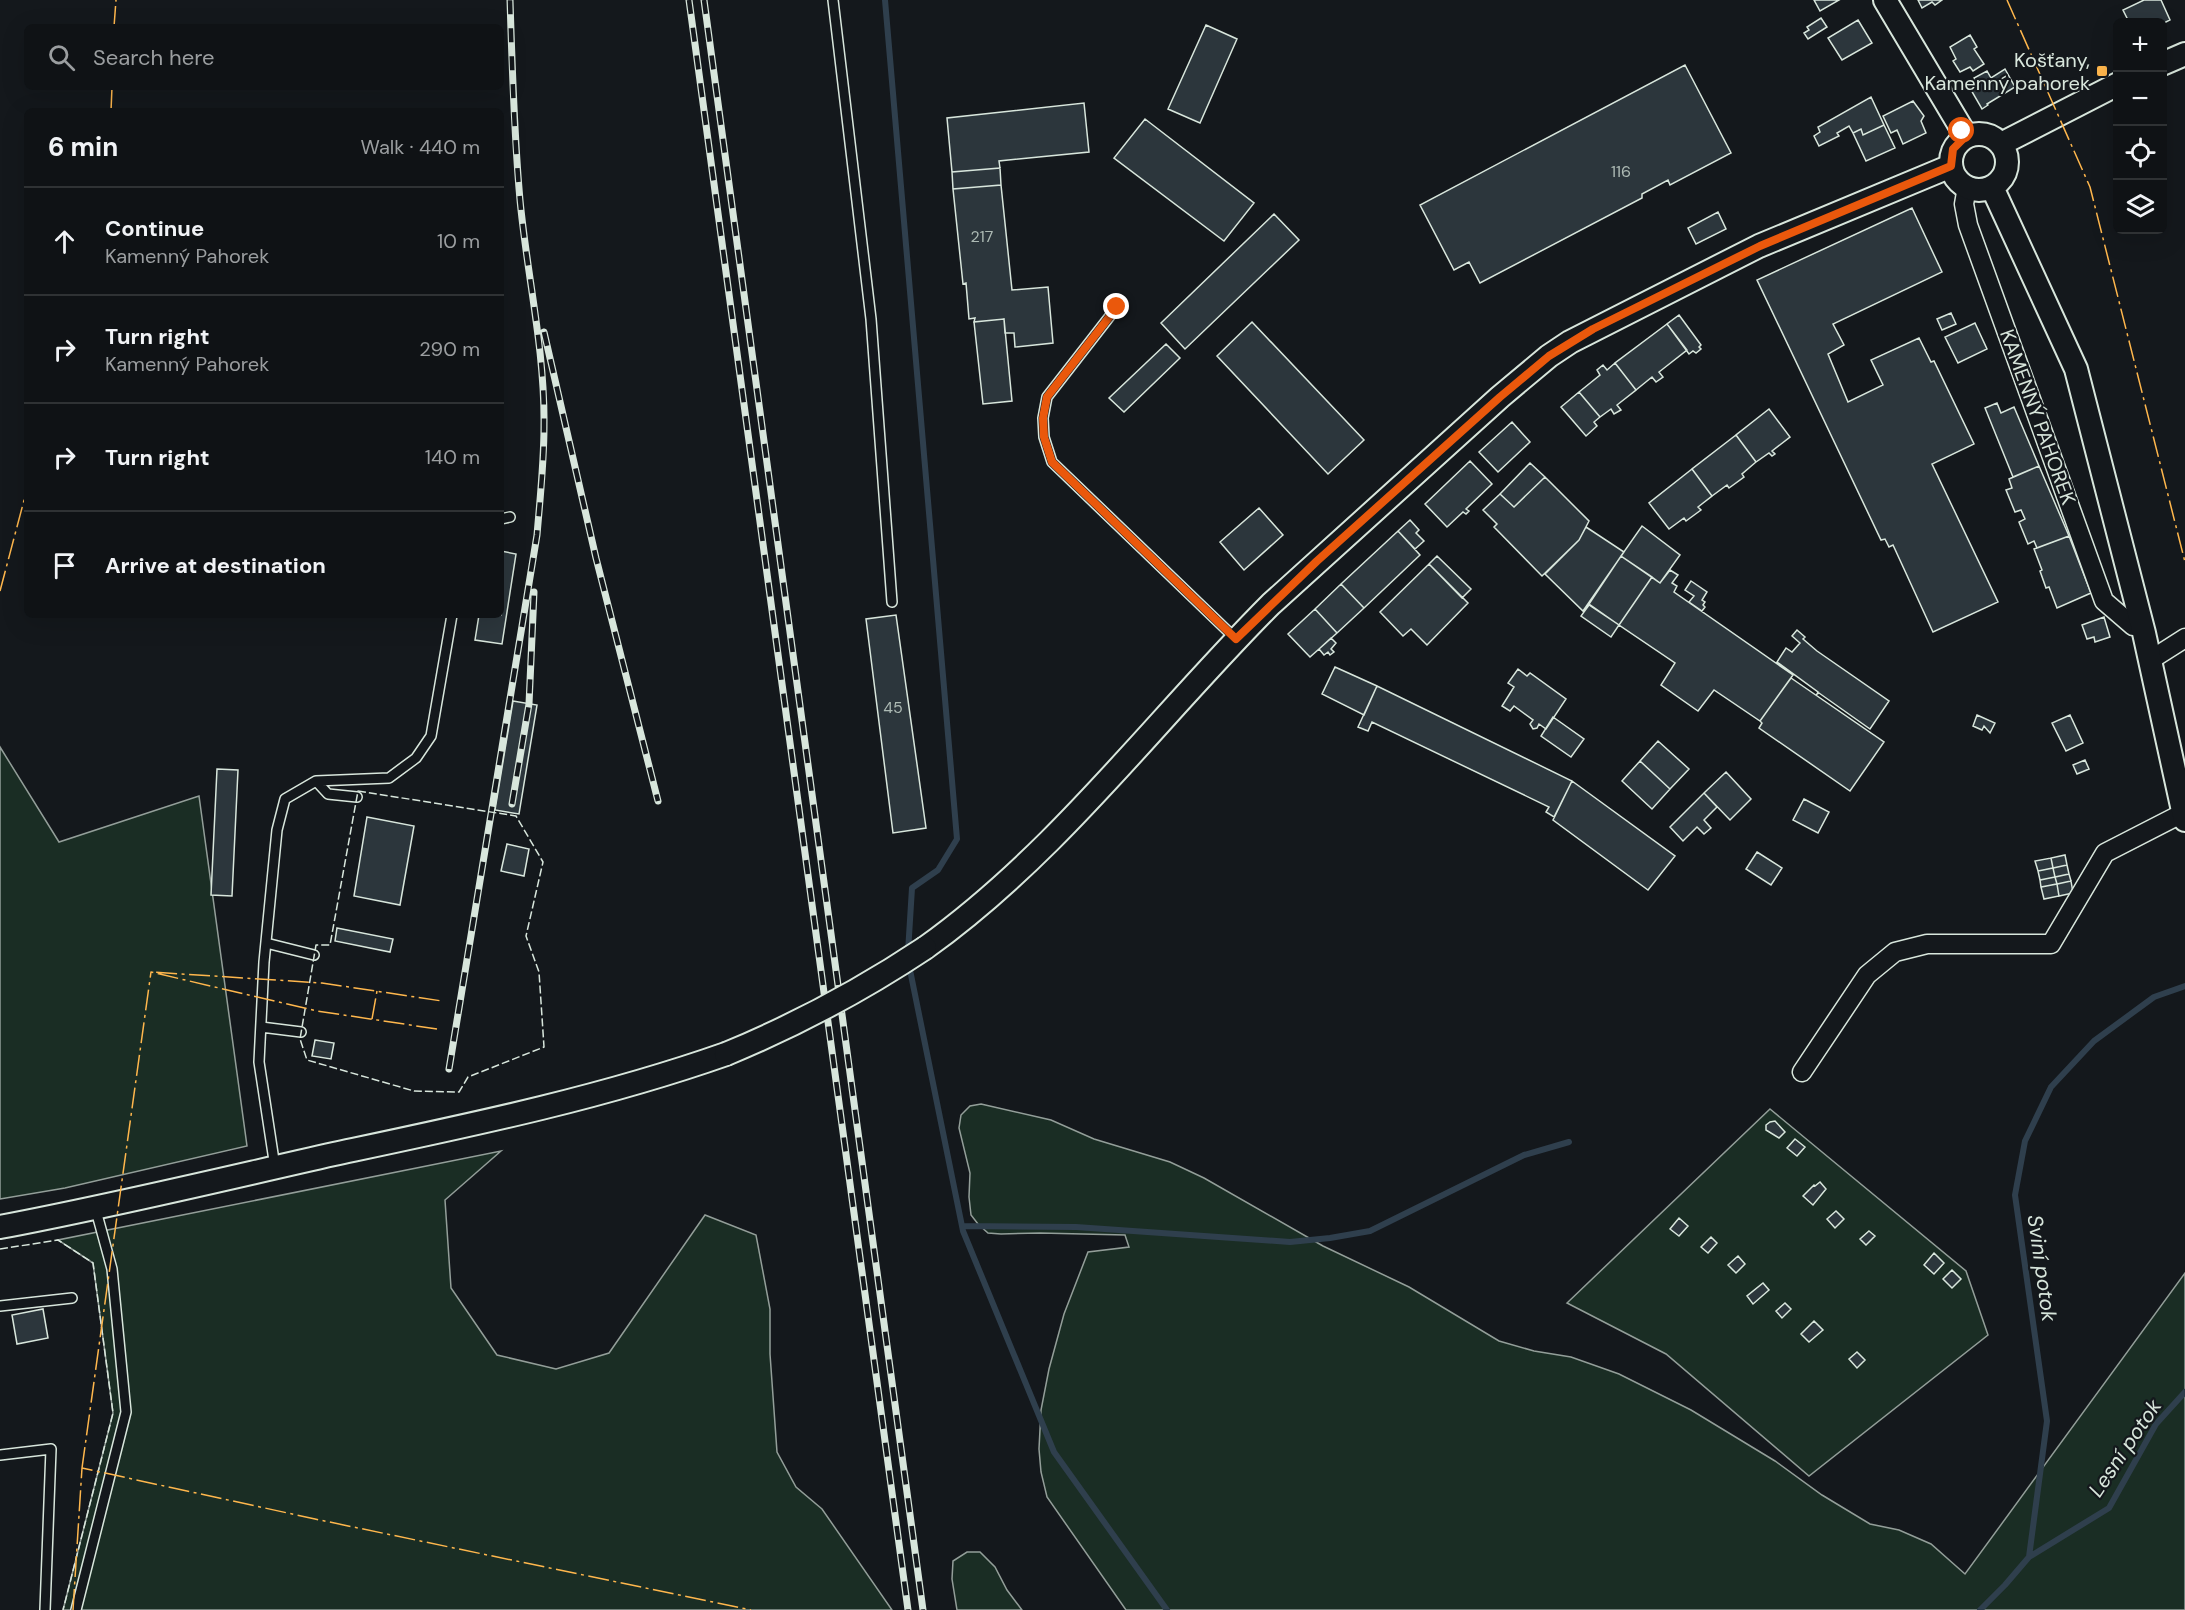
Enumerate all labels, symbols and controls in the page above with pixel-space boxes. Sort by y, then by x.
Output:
map controls [2113,18,2167,234]
button: + [2113,18,2167,72]
search box [24,24,504,90]
icon: search [45,41,78,74]
text: Search here [93,43,214,72]
place label: Košťany, Kamenný pahorek [1924,47,2090,96]
marker: Košťany, Kamenný pahorek [2095,64,2109,78]
button: − [2113,72,2167,126]
route start [1948,117,1974,143]
button: locate [2113,126,2167,180]
text: 6 min [48,130,118,164]
text: Walk · 440 m [361,134,480,160]
house number: 116 [1611,161,1631,182]
button: layers [2113,180,2167,234]
text: Continue [105,214,204,243]
icon: ahead [48,225,81,258]
house number: 217 [971,226,993,247]
text: 10 m [437,228,480,254]
text: Kamenný Pahorek [105,243,269,269]
route end [1103,293,1129,319]
text: Turn right [105,322,210,351]
street label: KAMENNÝ PAHOREK [1994,326,2082,509]
icon: right [48,333,81,366]
text: 290 m [419,336,480,362]
text: Kamenný Pahorek [105,351,269,377]
icon: right [48,441,81,474]
text: Turn right [105,443,210,472]
text: 140 m [425,444,480,470]
icon: arrive [48,549,81,582]
text: Arrive at destination [105,551,326,580]
house number: 45 [883,697,903,718]
water label: Sviní potok [2021,1213,2063,1323]
water label: Lesní potok [2082,1393,2168,1502]

